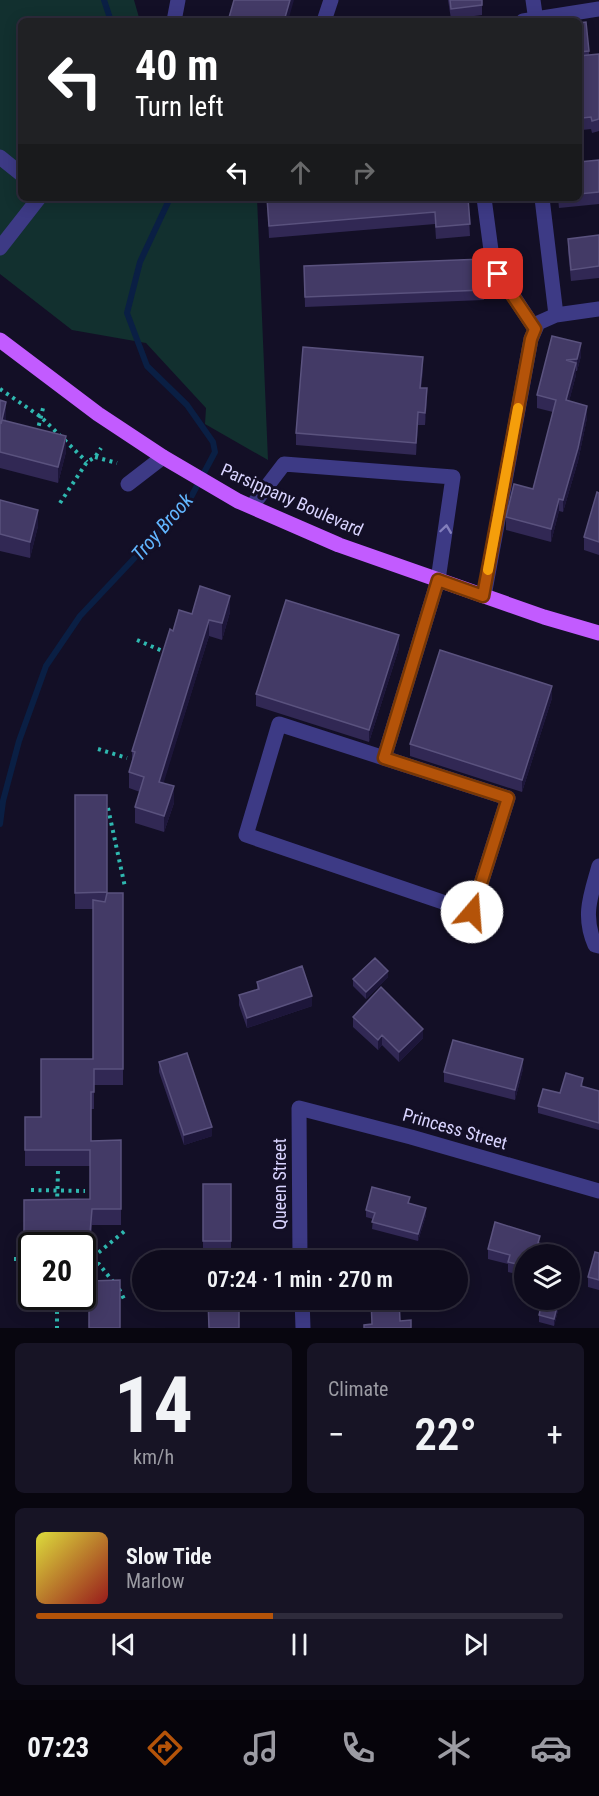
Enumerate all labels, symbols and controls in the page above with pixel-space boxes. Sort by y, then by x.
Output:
text: 40 m [135,41,218,90]
icon: left [36,42,114,120]
text: Turn left [135,91,224,123]
icon: left [221,156,254,189]
icon: ahead [284,156,317,189]
icon: right [347,156,380,189]
pin [472,248,523,299]
icon: arrive [481,257,514,290]
street label: Parsippany Boulevard [218,459,367,540]
water label: Troy Brook [126,487,199,566]
one-way arrow [439,524,451,533]
position arrow [440,880,504,944]
street label: Princess Street [400,1104,510,1153]
street label: Queen Street [269,1138,290,1230]
speed limit sign: 20 [18,1232,96,1310]
map controls [514,1244,580,1310]
button: layers [514,1244,580,1310]
text: 07:24 · 1 min · 270 m [207,1267,393,1292]
text: 14 [114,1360,193,1451]
text: Climate [328,1377,388,1401]
text: 22° [414,1408,477,1461]
text: − [328,1415,345,1454]
text: + [547,1415,563,1454]
text: km/h [133,1445,174,1469]
text: Slow Tide [126,1544,212,1569]
text: Marlow [126,1569,184,1593]
icon: previous [107,1628,140,1661]
icon: pause [283,1628,316,1661]
icon: next [459,1628,492,1661]
icon: directions [144,1727,186,1769]
icon: music [240,1727,282,1769]
icon: phone [337,1727,379,1769]
icon: climate [433,1727,475,1769]
icon: car [530,1727,572,1769]
text: 07:23 [27,1732,89,1764]

